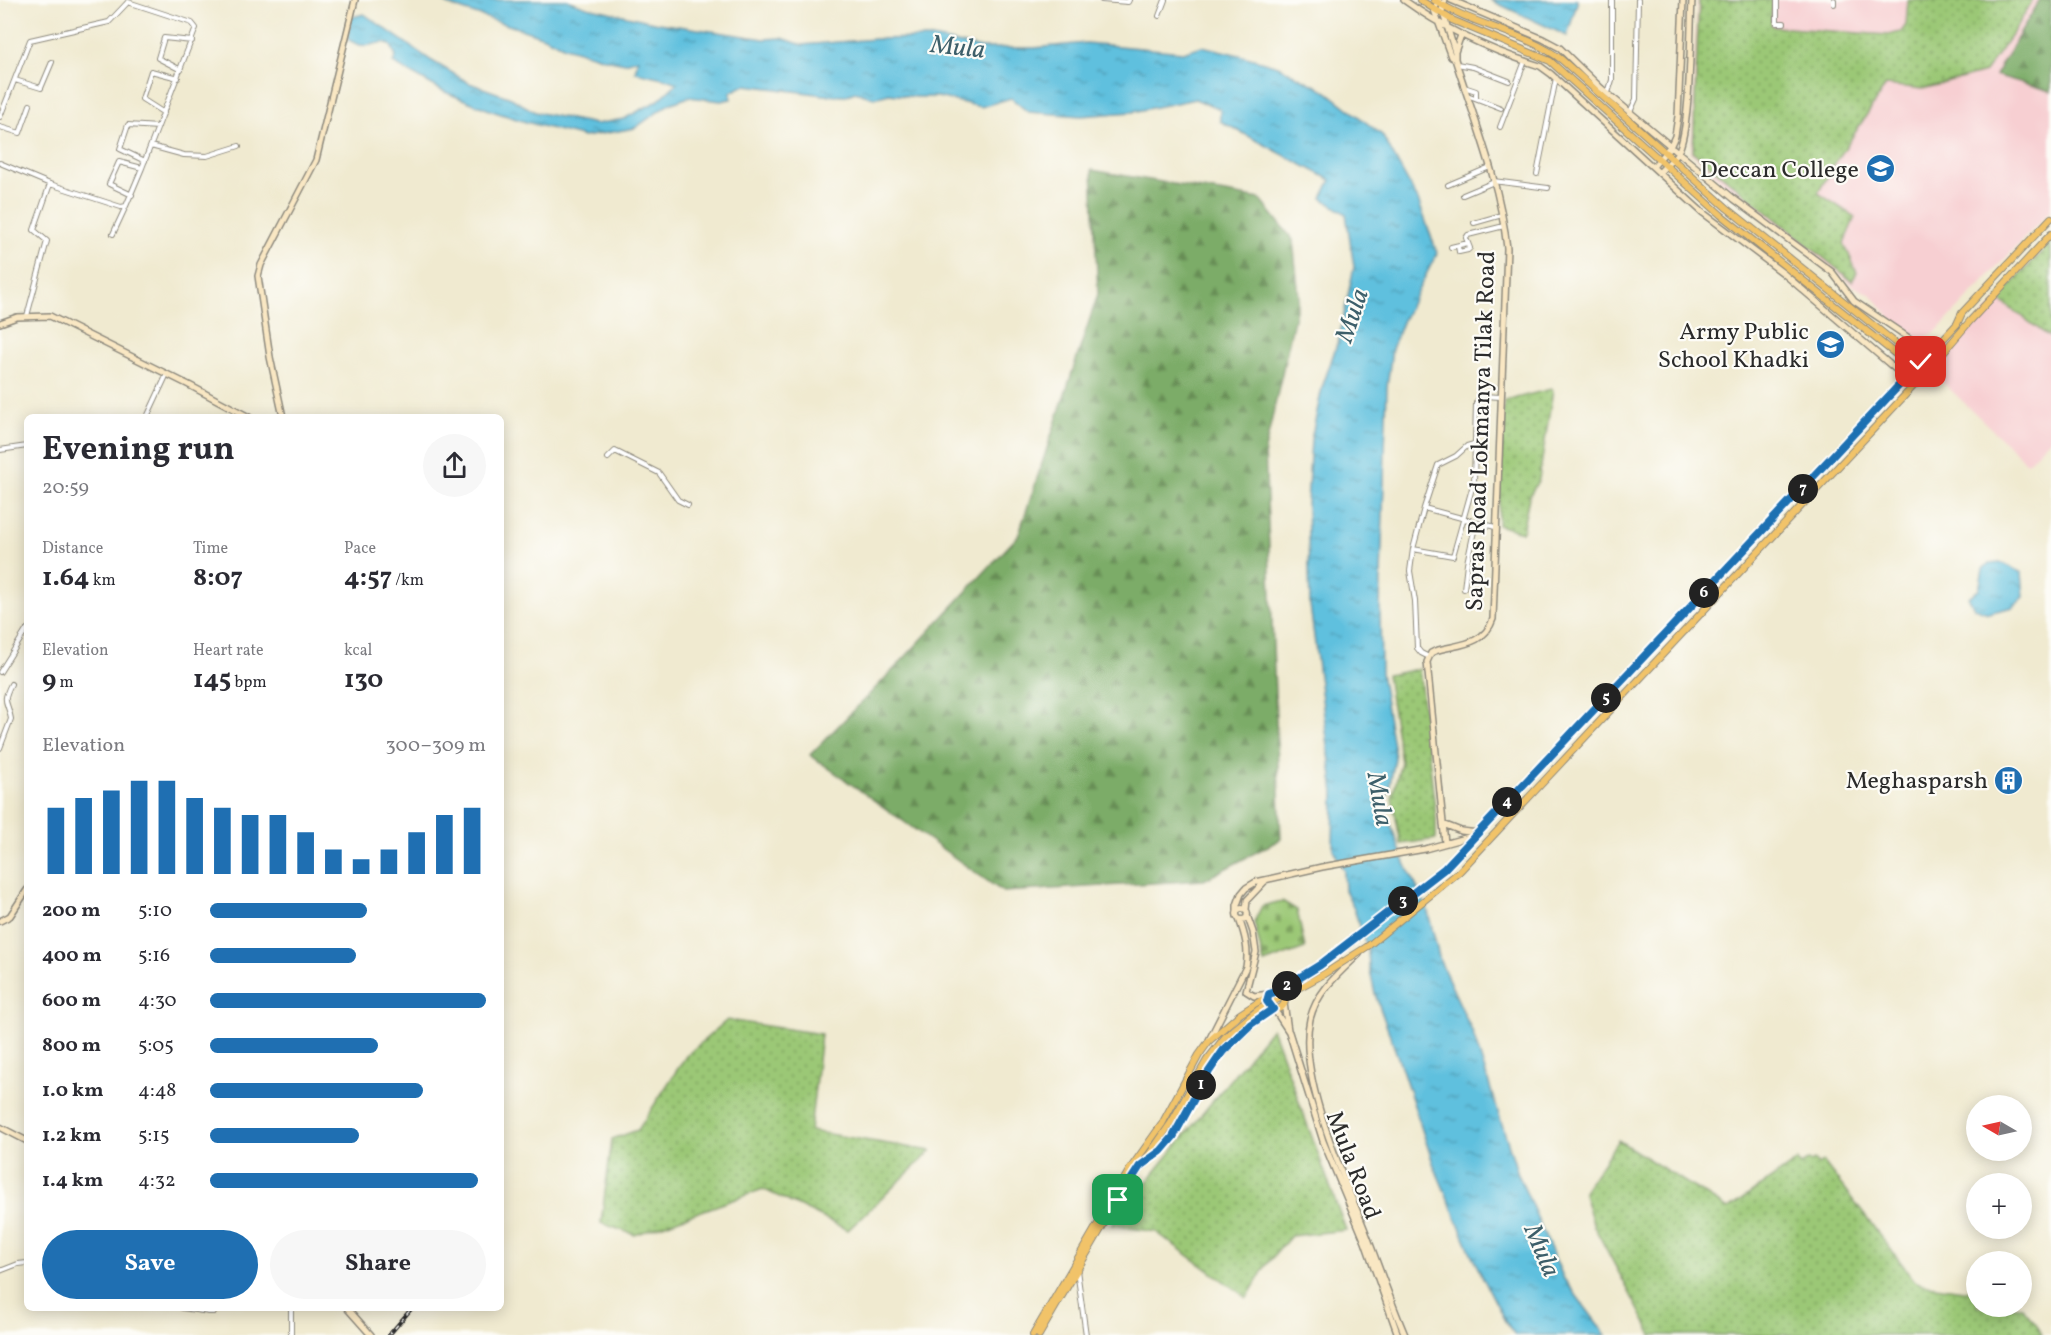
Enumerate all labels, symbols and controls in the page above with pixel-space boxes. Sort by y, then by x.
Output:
water label: Mula [928,27,987,69]
school or university icon: Deccan College [1864,153,1896,185]
place label: Deccan College [1700,154,1859,188]
street label: Sapras Road Lokmanya Tilak Road [1459,250,1505,612]
water label: Mula [1327,284,1379,348]
place label: Army Public School Khadki [1658,316,1809,378]
school or university icon: Army Public School Khadki [1814,329,1846,361]
pin [1895,336,1946,387]
icon: check [1904,345,1937,378]
text: Evening run [42,428,235,474]
button: share [423,434,486,497]
text: 20:59 [42,474,89,502]
pin: 7 [1788,474,1818,504]
text: 7 [1799,478,1807,500]
text: Distance [42,538,103,560]
text: Time [193,538,228,560]
text: Pace [344,538,376,560]
text: 1.64 [42,560,90,596]
text: 8:07 [193,560,243,596]
text: 4:57 [344,560,392,596]
text: km [90,570,116,592]
text: /km [392,570,424,592]
pin: 6 [1689,578,1719,608]
text: 6 [1700,582,1708,604]
text: Elevation [42,640,109,662]
text: Heart rate [193,640,264,662]
text: kcal [344,640,372,662]
text: 9 [42,662,56,698]
text: 145 [193,662,231,698]
text: 130 [344,662,383,698]
text: m [56,672,74,694]
text: bpm [231,672,267,694]
pin: 5 [1591,683,1621,713]
text: 5 [1602,687,1610,709]
text: Elevation [42,732,125,760]
text: 300–309 m [386,732,486,760]
building icon: Meghasparsh [1993,764,2025,796]
place label: Meghasparsh [1846,765,1988,799]
water label: Mula [1356,768,1401,829]
pin: 4 [1492,787,1522,817]
text: 4 [1502,791,1512,813]
pin: 3 [1388,886,1418,916]
text: 3 [1399,890,1407,912]
text: 200 m [42,897,100,925]
text: 5:10 [138,897,172,925]
text: 400 m [42,942,102,970]
text: 5:16 [138,942,170,970]
pin: 2 [1272,971,1302,1001]
text: 2 [1283,975,1291,997]
text: 600 m [42,987,101,1015]
text: 4:30 [138,987,177,1015]
text: 800 m [42,1032,101,1060]
text: 5:05 [138,1032,174,1060]
pin: 1 [1186,1070,1216,1100]
text: 1 [1198,1074,1204,1096]
text: 1.0 km [42,1077,104,1105]
text: 4:48 [138,1077,176,1105]
north arrow [1966,1095,2032,1161]
map controls [1966,1095,2032,1317]
street label: Mula Road [1316,1107,1388,1225]
text: 1.2 km [42,1122,102,1150]
text: 5:15 [138,1122,170,1150]
text: 1.4 km [42,1167,103,1195]
text: 4:32 [138,1167,176,1195]
button: + [1966,1173,2032,1239]
pin [1092,1174,1143,1225]
icon: arrive [1101,1183,1134,1216]
water label: Mula [1514,1218,1568,1283]
button: Save [42,1230,258,1299]
button: Share [270,1230,486,1299]
button: − [1966,1251,2032,1317]

